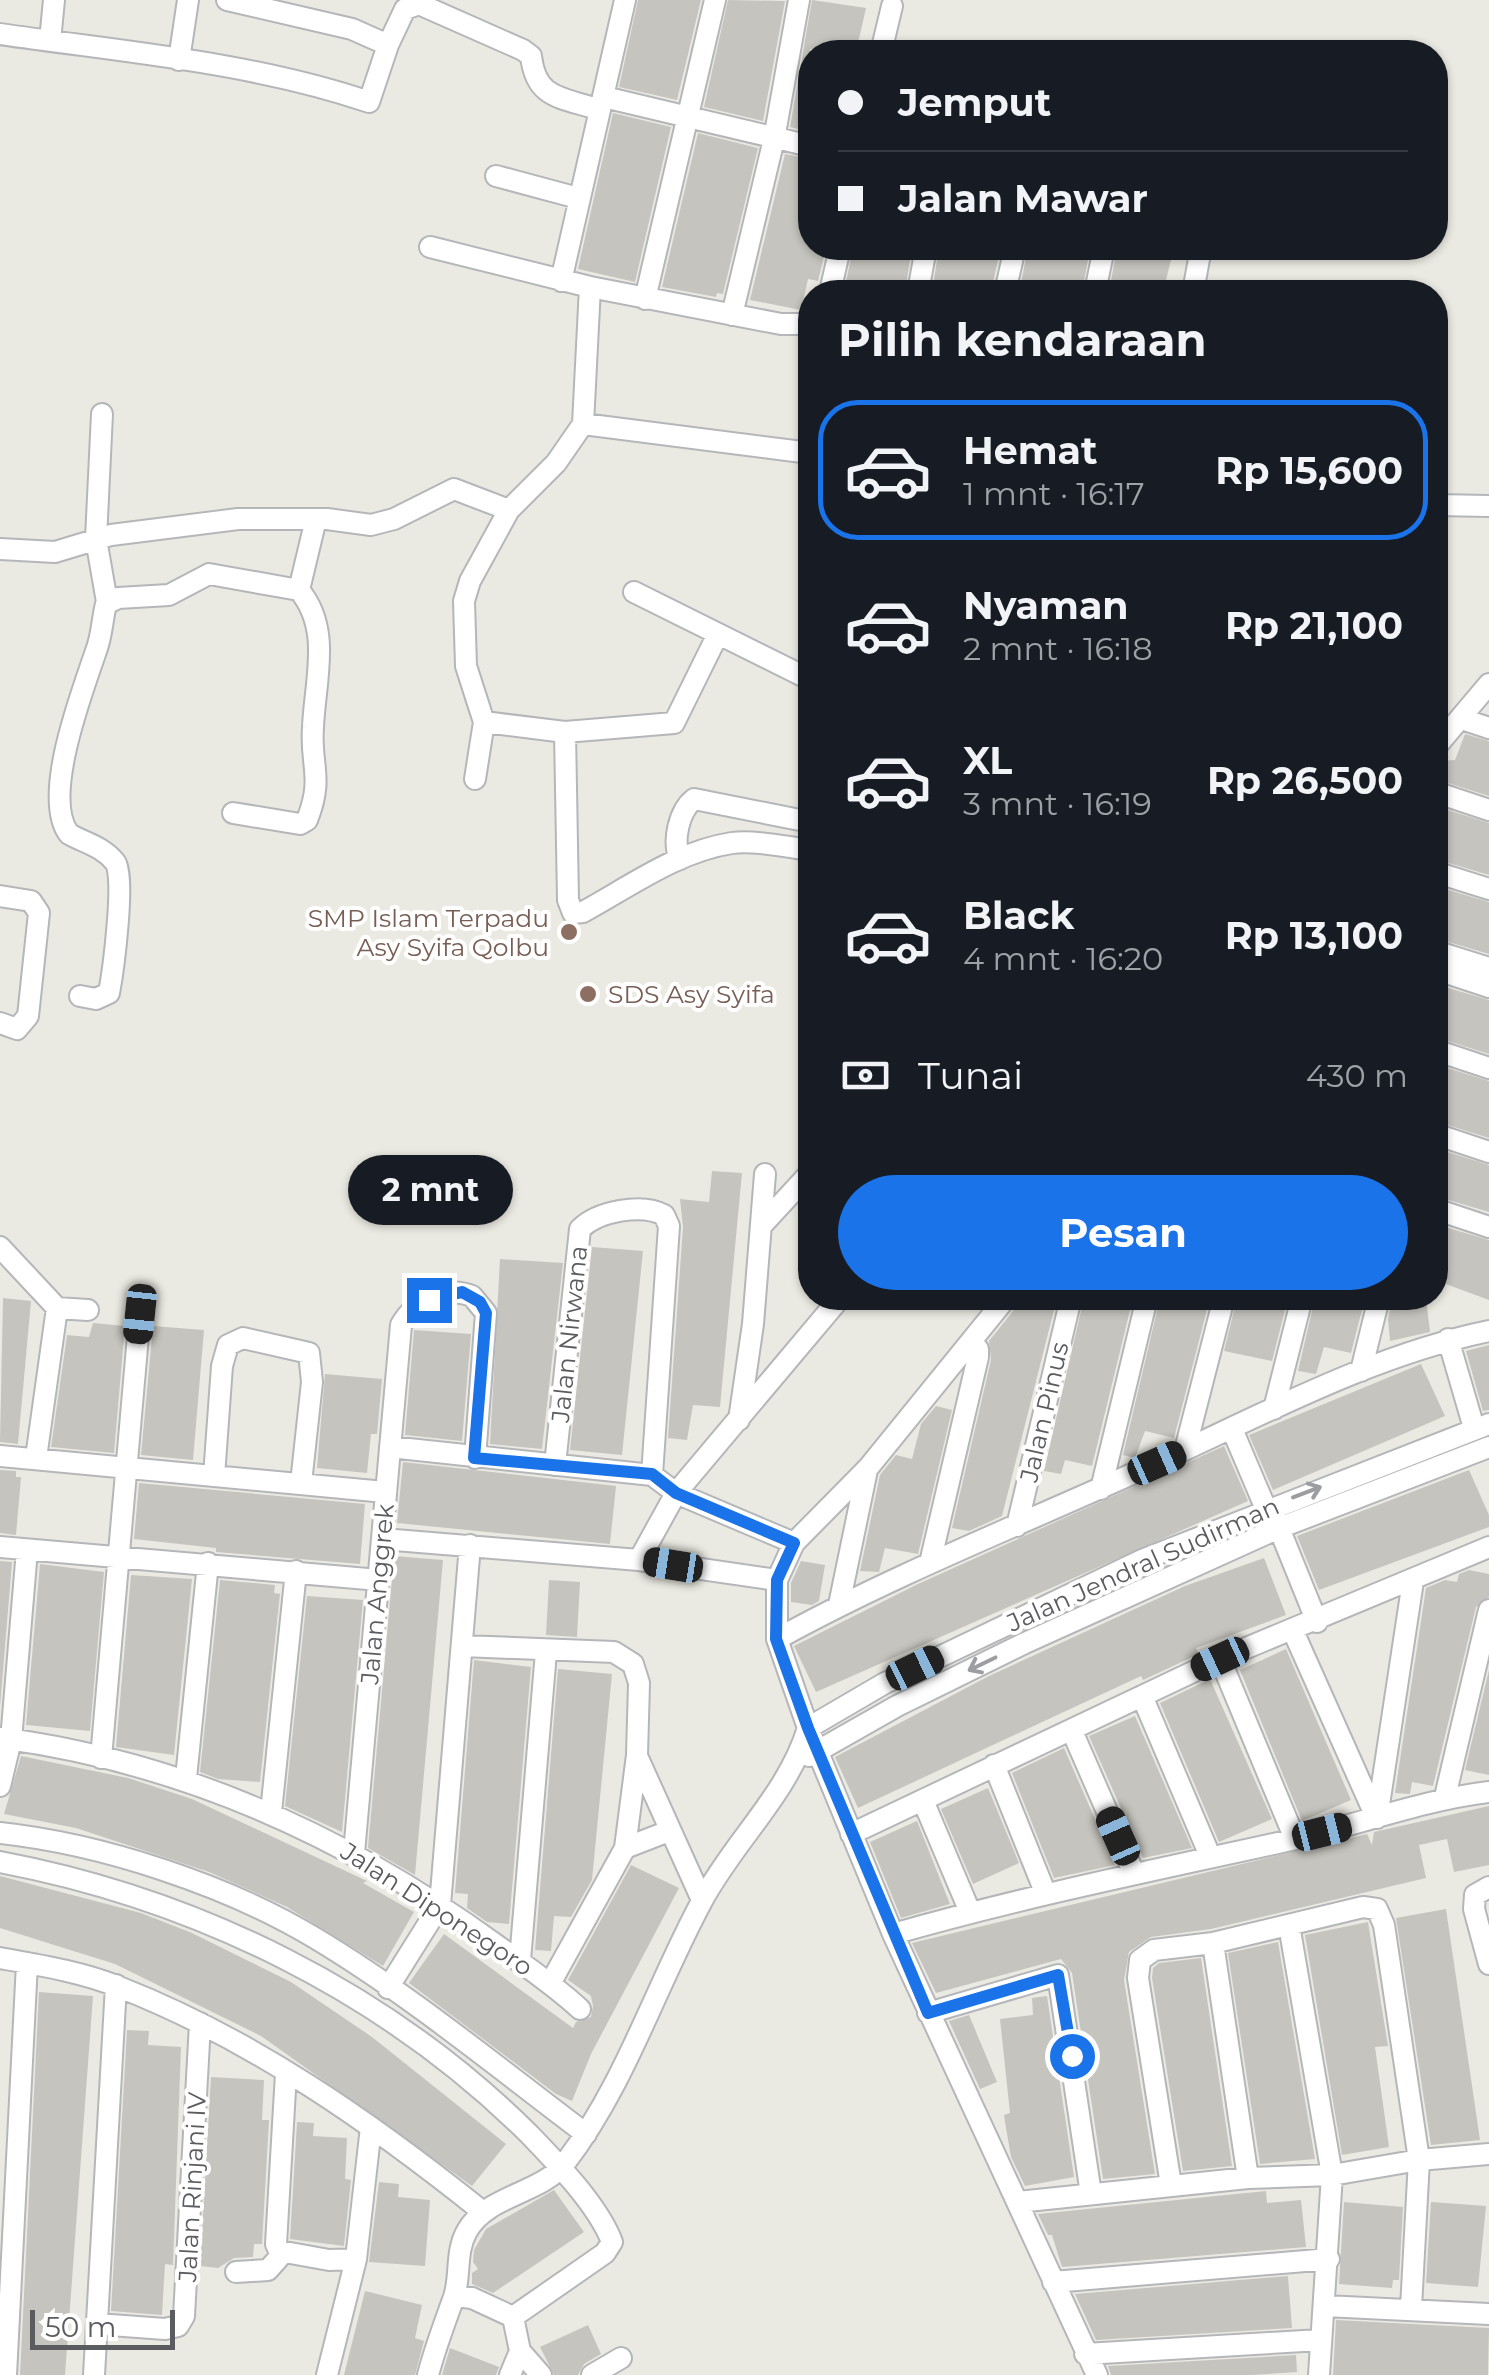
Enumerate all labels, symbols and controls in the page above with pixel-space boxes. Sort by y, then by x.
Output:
text: Jemput [898,79,1051,126]
text: Jalan Mawar [898,175,1148,222]
text: Pilih kendaraan [838,312,1207,367]
icon: car [843,425,933,515]
text: Hemat [963,427,1098,474]
text: Rp 15,600 [1215,447,1403,494]
text: 1 mnt · 16:17 [963,474,1145,513]
icon: car [843,580,933,670]
text: Nyaman [963,582,1129,629]
text: Rp 21,100 [1225,602,1403,649]
text: 2 mnt · 16:18 [963,629,1153,668]
icon: car [843,735,933,825]
text: XL [963,737,1012,784]
text: Rp 26,500 [1207,757,1403,804]
text: 3 mnt · 16:19 [963,784,1152,823]
icon: car [843,890,933,980]
text: Black [963,892,1074,939]
place label: SMP Islam Terpadu Asy Syifa Qolbu [308,903,549,962]
text: Rp 13,100 [1225,912,1403,959]
marker: SMP Islam Terpadu Asy Syifa Qolbu [558,921,580,943]
text: 4 mnt · 16:20 [963,939,1163,978]
place label: SDS Asy Syifa [608,979,775,1009]
marker: SDS Asy Syifa [577,983,599,1005]
icon: cash [838,1048,893,1103]
text: Tunai [918,1052,1023,1099]
text: 430 m [1306,1056,1408,1095]
callout: 2 mnt [346,1155,512,1225]
text: 2 mnt [382,1170,479,1209]
button: Pesan [838,1175,1408,1290]
street label: Jalan Nirwana [545,1244,593,1425]
route end [407,1278,452,1323]
car [122,1283,158,1345]
street label: Jalan Pinus [1013,1339,1075,1486]
car [1123,1437,1191,1489]
one-way arrow [1291,1482,1322,1500]
street label: Jalan Jendral Sudirman [1001,1490,1284,1638]
street label: Jalan Anggrek [354,1502,400,1686]
car [641,1545,705,1585]
car [1186,1633,1254,1685]
car [881,1641,949,1695]
one-way arrow [967,1656,997,1675]
car [1092,1802,1144,1870]
car [1289,1810,1355,1854]
street label: Jalan Diponegoro [335,1835,538,1982]
route start [1050,2034,1095,2079]
street label: Jalan Rinjani IV [172,2091,212,2284]
scale bar [30,2305,175,2350]
text: 50 m [45,2310,116,2344]

